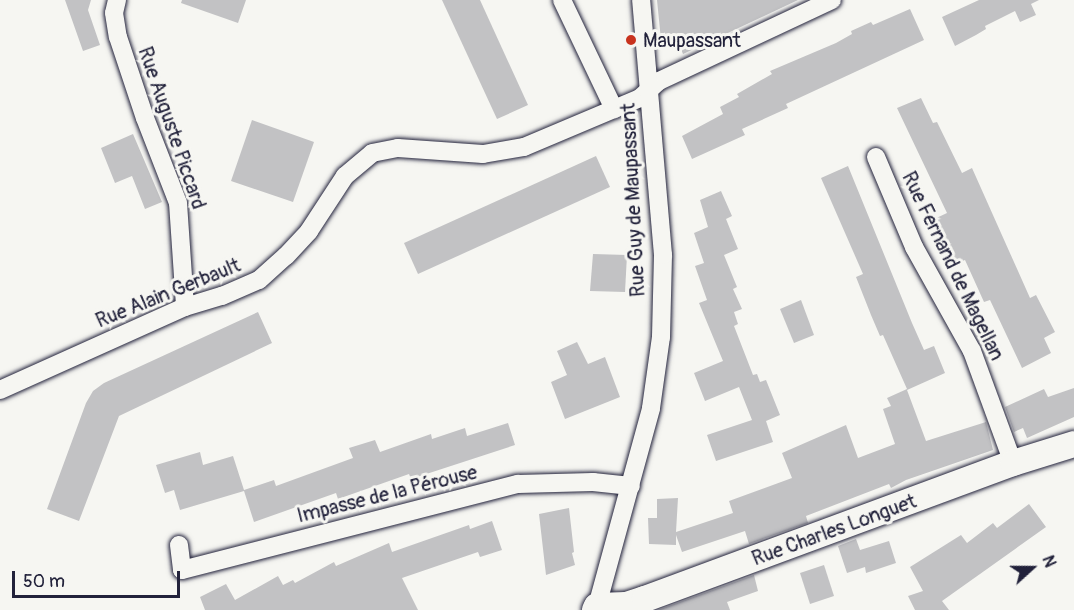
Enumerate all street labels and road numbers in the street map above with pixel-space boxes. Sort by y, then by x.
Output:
street label: Rue Auguste Piccard [133,44,211,212]
street label: Rue Guy de Maupassant [616,102,650,298]
street label: Rue Fernand de Magellan [897,168,1009,364]
street label: Rue Alain Gerbault [92,253,244,333]
street label: Impasse de la Pérouse [294,460,480,528]
street label: Rue Charles Longuet [749,489,919,571]

